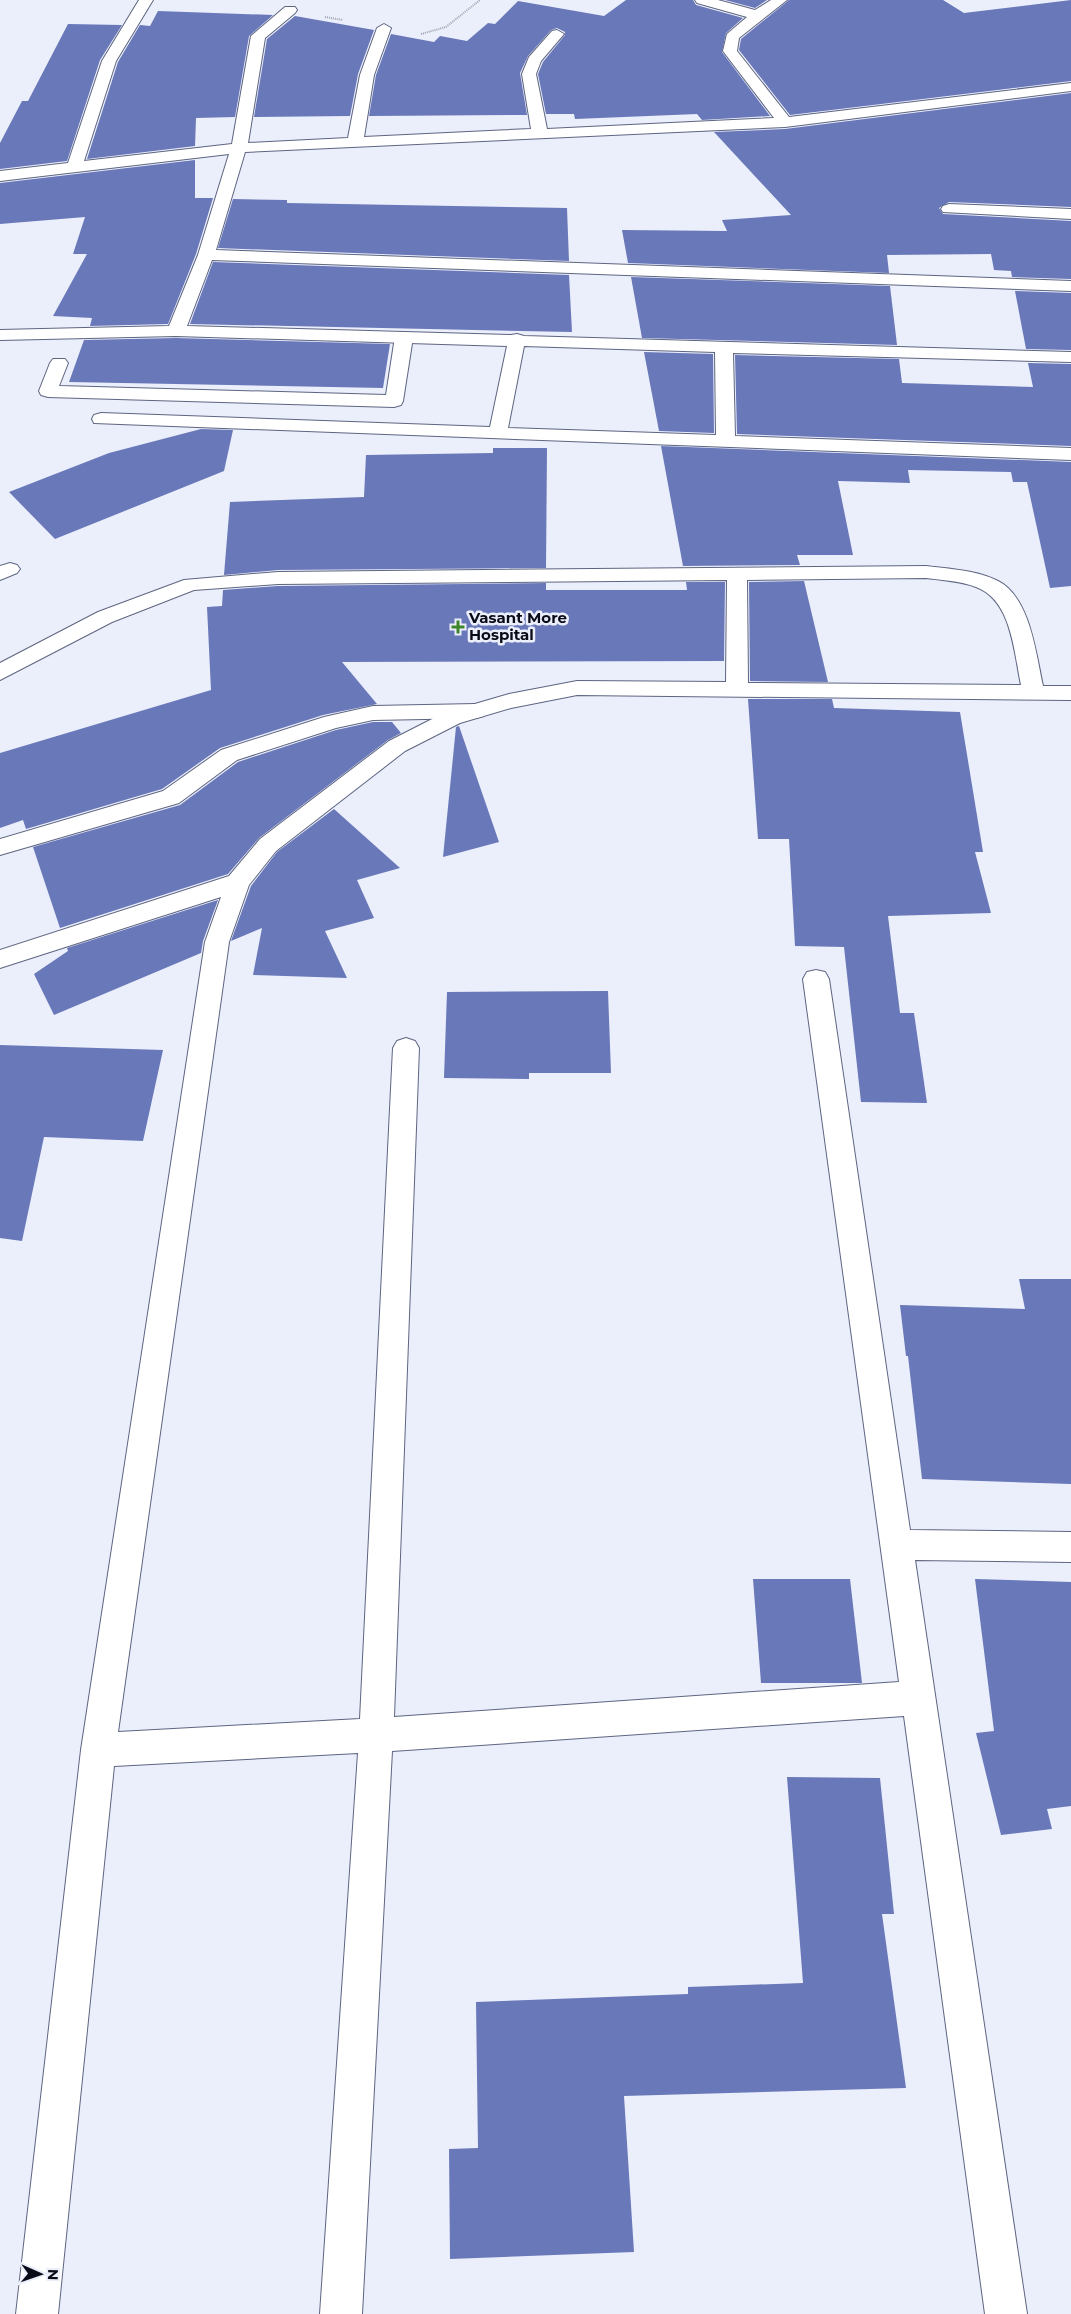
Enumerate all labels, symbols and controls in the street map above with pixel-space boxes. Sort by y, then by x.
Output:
place label: Vasant More Hospital [468,608,567,644]
marker: Vasant More Hospital [451,620,465,634]
north arrow [15,2249,65,2299]
text: N [44,2268,62,2280]

